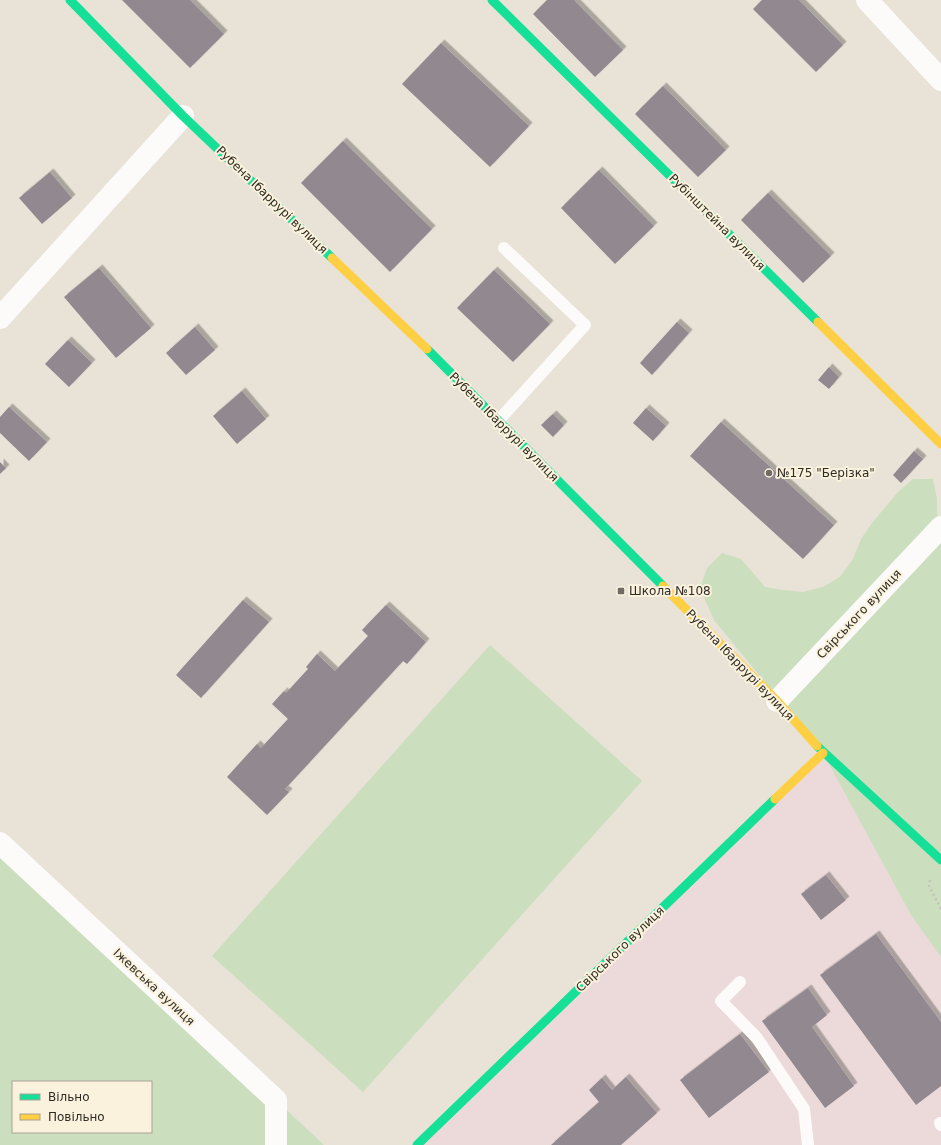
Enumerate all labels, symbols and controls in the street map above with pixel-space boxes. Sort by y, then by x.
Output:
street label: Рубена Ібаррурі вулиця [214,143,330,257]
street label: Рубінштейна вулиця [666,171,768,273]
street label: Рубена Ібаррурі вулиця [447,370,561,484]
place label: №175 "Берізка" [777,466,875,480]
marker: №175 "Берізка" [764,468,774,478]
street label: Свірського вулиця [814,566,904,662]
place label: Школа №108 [629,584,711,598]
marker: Школа №108 [616,586,626,596]
street label: Рубена Ібаррурі вулиця [683,607,797,723]
street label: Свірського вулиця [573,903,667,995]
street label: Іжевська вулиця [110,946,198,1028]
legend [12,1081,152,1133]
text: Вільно [48,1090,90,1104]
text: Повільно [48,1110,105,1124]

